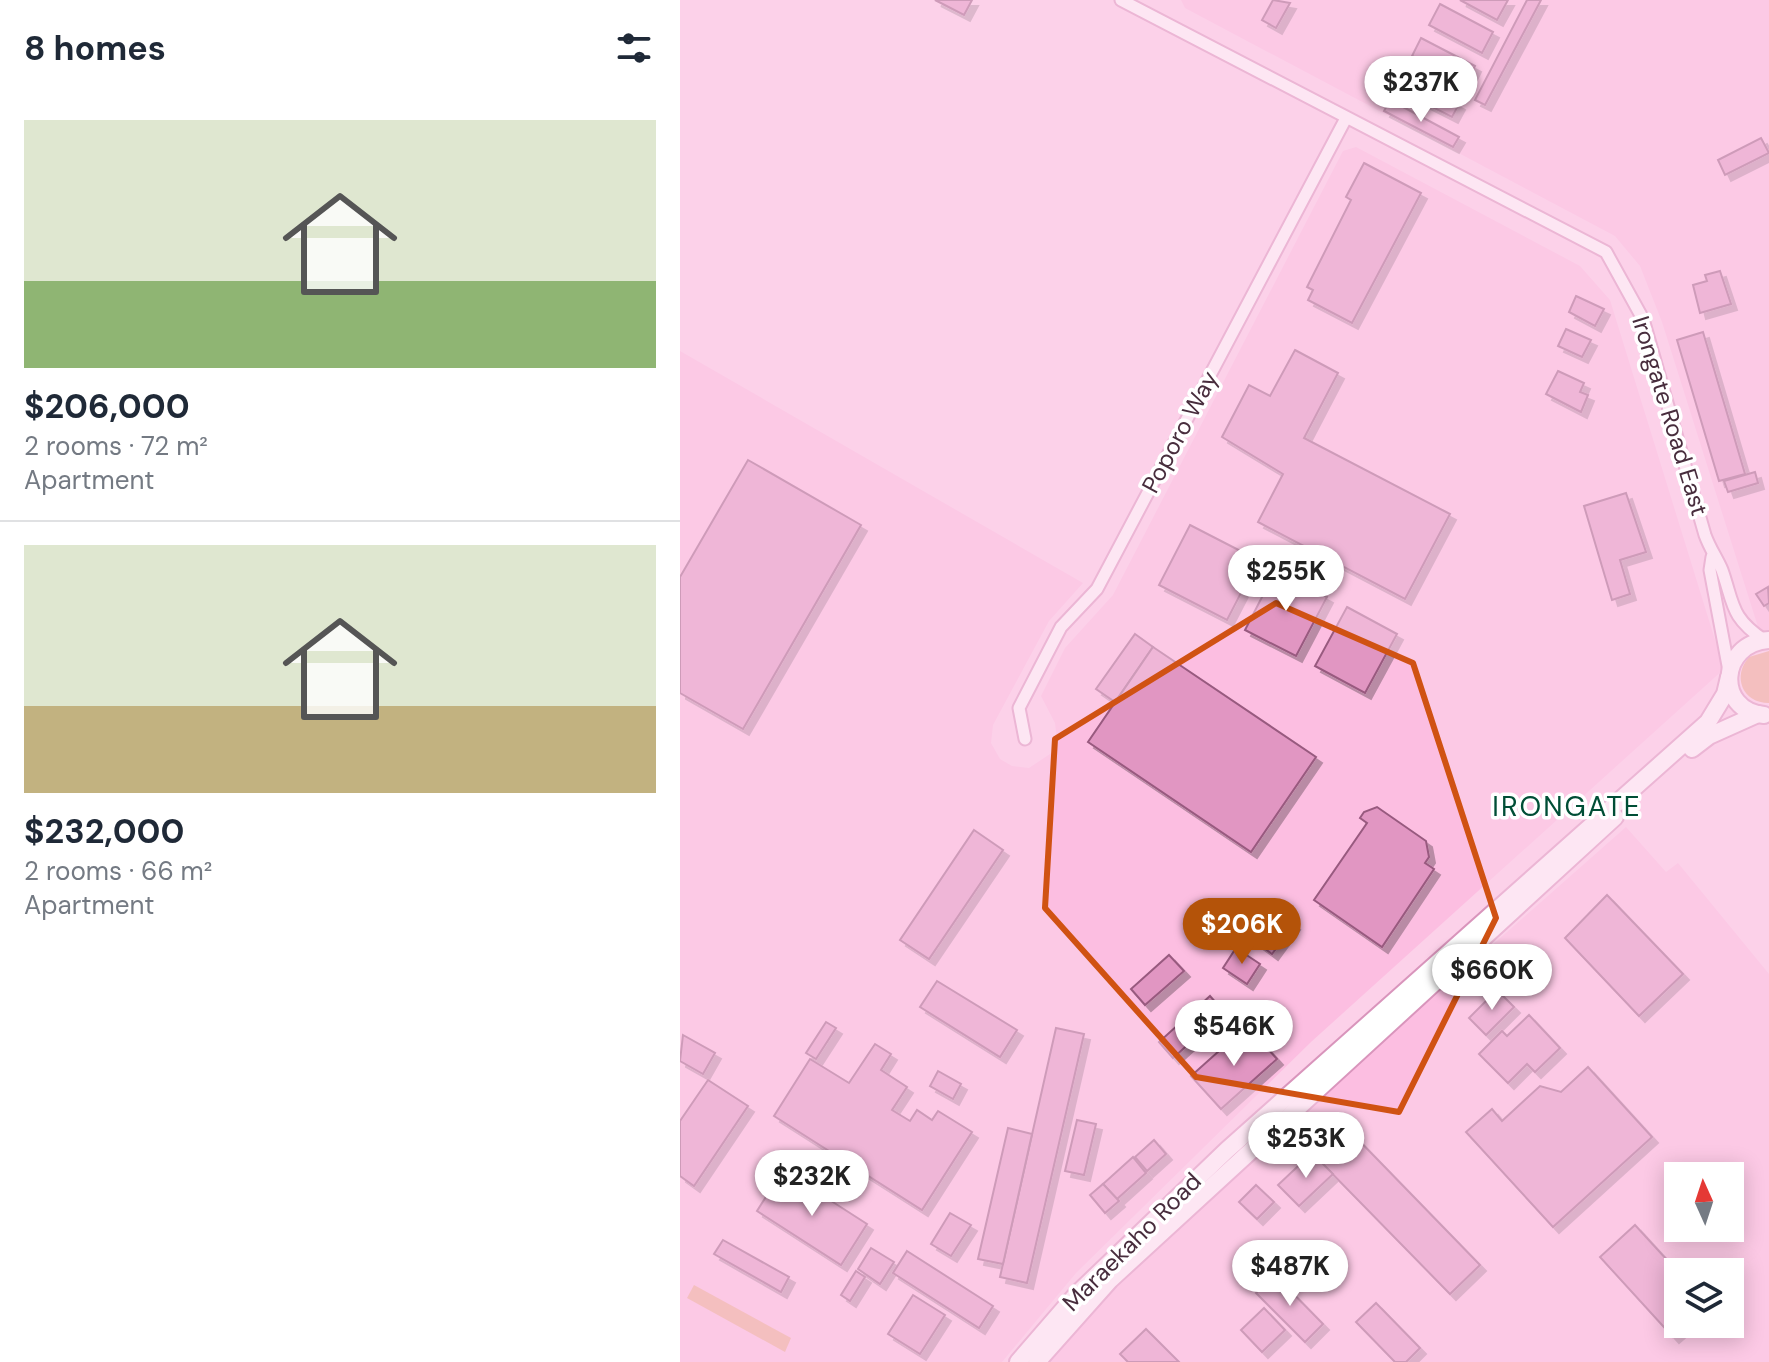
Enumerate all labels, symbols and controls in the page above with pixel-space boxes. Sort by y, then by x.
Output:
text: 8 homes [24,26,166,71]
icon: filters [612,26,656,70]
pin: $237K [1365,56,1477,124]
text: $237K [1382,65,1460,99]
icon: home [268,172,412,316]
street label: Irongate Road East [1625,312,1716,519]
street label: Poporo Way [1134,365,1225,498]
text: $206,000 [24,384,190,429]
text: 2 rooms · 72 m² [24,429,208,463]
text: Apartment [24,463,155,497]
pin: $255K [1230,545,1342,613]
text: $255K [1246,554,1326,588]
icon: home [268,597,412,741]
district label: IRONGATE [1492,788,1642,825]
text: $232,000 [24,809,184,854]
text: 2 rooms · 66 m² [24,854,212,888]
text: Apartment [24,888,155,922]
pin: $206K [1186,898,1298,966]
text: $206K [1201,907,1283,941]
pin: $660K [1436,944,1548,1012]
text: $660K [1450,953,1534,987]
pin: $546K [1178,1000,1290,1068]
text: $546K [1193,1009,1275,1043]
pin: $253K [1250,1112,1362,1180]
text: $253K [1266,1121,1346,1155]
pin: $232K [756,1150,868,1218]
text: $232K [773,1159,851,1193]
north arrow [1664,1162,1744,1242]
map controls [1664,1162,1744,1338]
street label: Maraekaho Road [1056,1166,1208,1318]
pin: $487K [1234,1240,1346,1308]
text: $487K [1250,1249,1330,1283]
button: layers [1664,1258,1744,1338]

